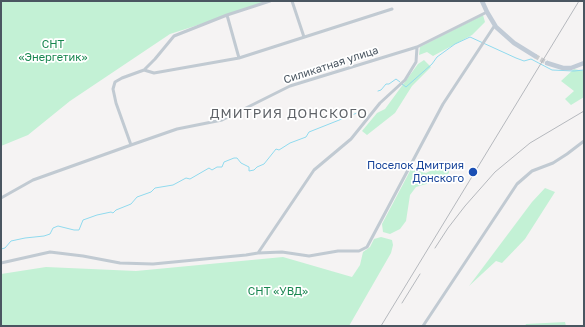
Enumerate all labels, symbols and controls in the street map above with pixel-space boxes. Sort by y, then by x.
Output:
park label: СНТ «Энергетик» [18,38,88,64]
street label: Силикатная улица [282,43,380,87]
district label: ДМИТРИЯ ДОНСКОГО [210,106,368,122]
place label: Поселок Дмитрия Донского [367,159,464,185]
marker: Поселок Дмитрия Донского [467,166,479,178]
park label: СНТ «УВД» [248,285,308,299]

